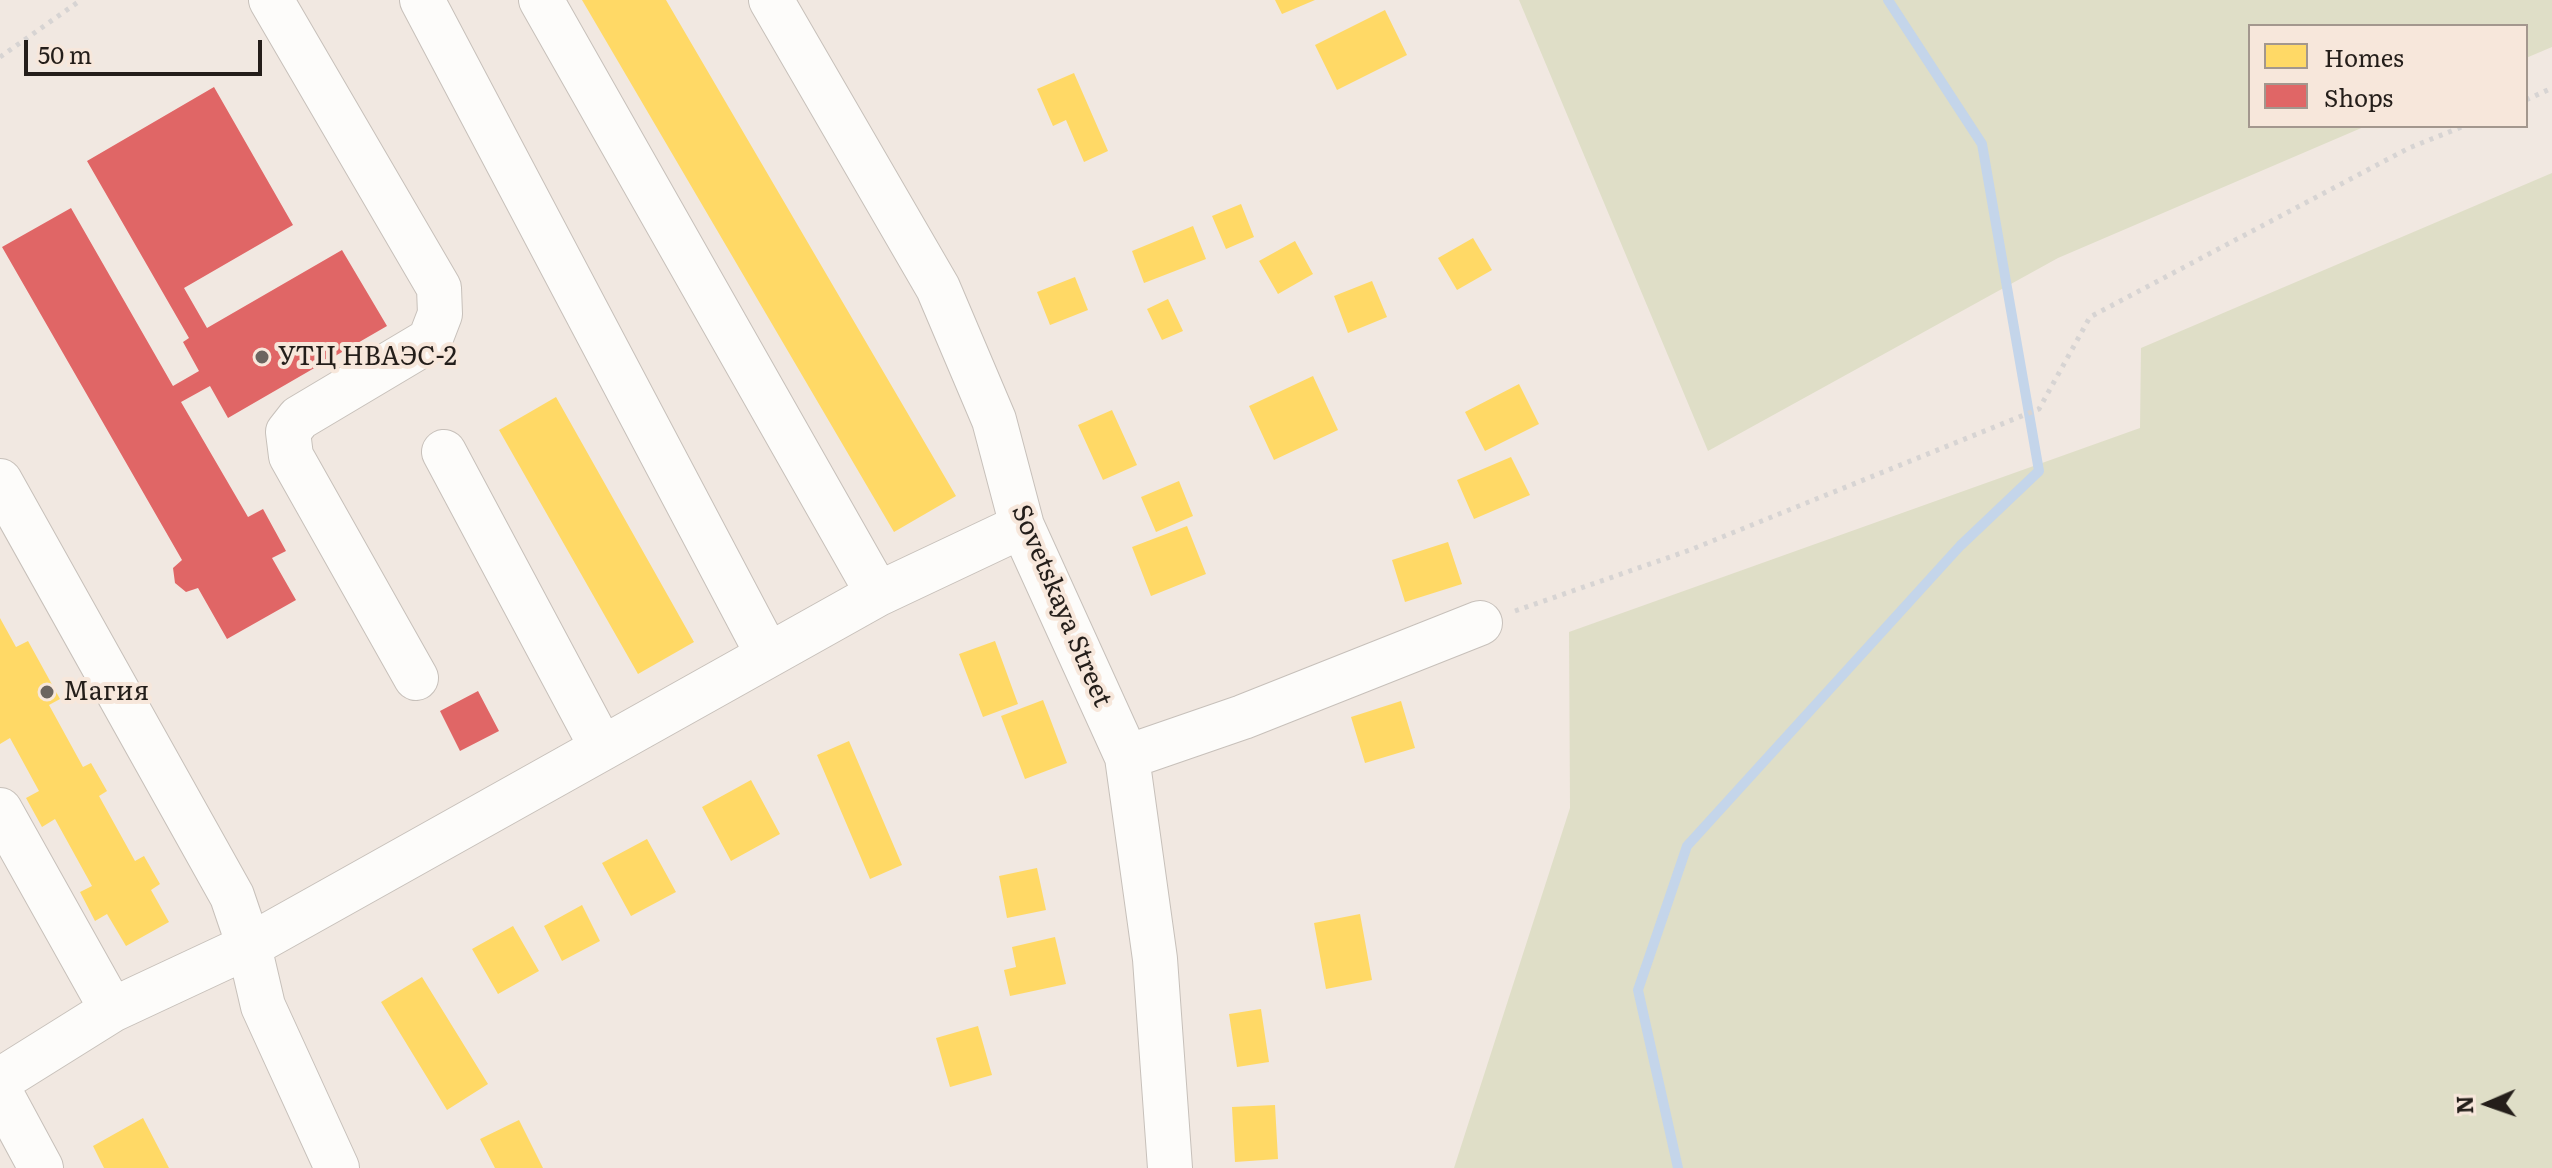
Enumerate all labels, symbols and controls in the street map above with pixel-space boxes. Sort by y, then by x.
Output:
scale bar [28,24,266,74]
legend [2248,24,2528,128]
text: 50 m [38,36,92,71]
text: Homes [2324,39,2404,74]
text: Shops [2324,79,2393,114]
place label: УТЦ НВАЭС-2 [278,341,457,373]
marker: УТЦ НВАЭС-2 [253,348,271,366]
street label: Sovetskaya Street [1004,500,1118,712]
place label: Магия [63,676,149,708]
marker: Магия [38,683,56,701]
north arrow [2448,1064,2528,1144]
text: N [2447,1095,2480,1115]

